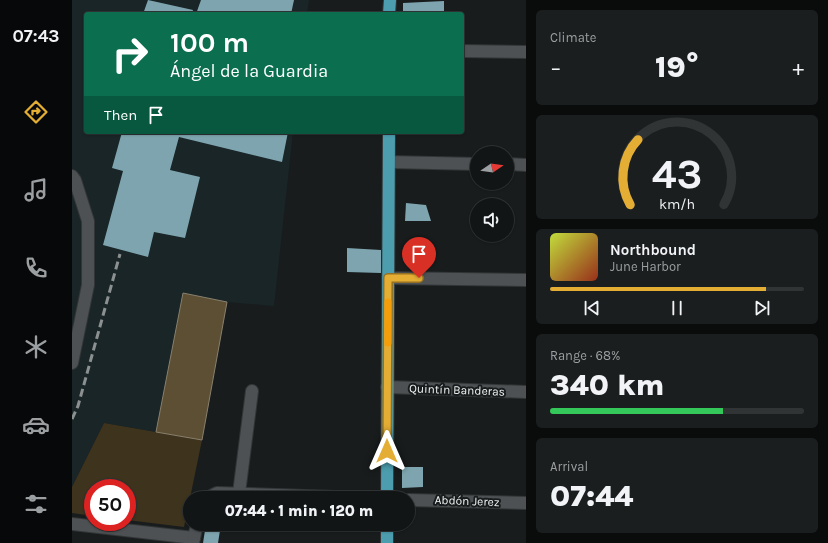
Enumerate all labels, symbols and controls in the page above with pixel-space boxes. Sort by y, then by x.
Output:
text: 07:43 [12,25,60,47]
text: 100 m [170,26,249,59]
icon: right [104,28,156,80]
text: Climate [550,30,596,45]
text: 19° [655,49,699,85]
text: − [550,55,562,81]
text: + [792,55,804,81]
text: Ángel de la Guardia [170,60,328,82]
icon: directions [22,98,50,126]
icon: arrive [145,104,167,126]
text: Then [104,106,137,124]
north arrow [470,146,514,190]
map controls [470,146,514,242]
text: 43 [652,150,702,198]
icon: music [22,176,50,204]
text: km/h [659,195,695,212]
button: sound [470,198,514,242]
pin [402,237,436,278]
text: Northbound [610,241,696,259]
icon: arrive [408,243,430,265]
icon: phone [22,254,50,282]
text: June Harbor [610,259,681,274]
icon: previous [581,297,603,319]
icon: pause [666,297,688,319]
icon: next [751,297,773,319]
icon: climate [22,333,50,361]
text: Range · 68% [550,348,620,363]
text: 340 km [550,367,664,403]
street label: Quintín Banderas [409,381,505,399]
icon: car [22,411,50,439]
position arrow [366,430,408,472]
text: Arrival [550,459,588,474]
text: 07:44 [550,478,633,514]
speed limit sign: 50 [84,479,136,531]
icon: filters [22,490,50,518]
street label: Abdón Jerez [434,493,500,509]
text: 07:44 · 1 min · 120 m [225,502,373,520]

